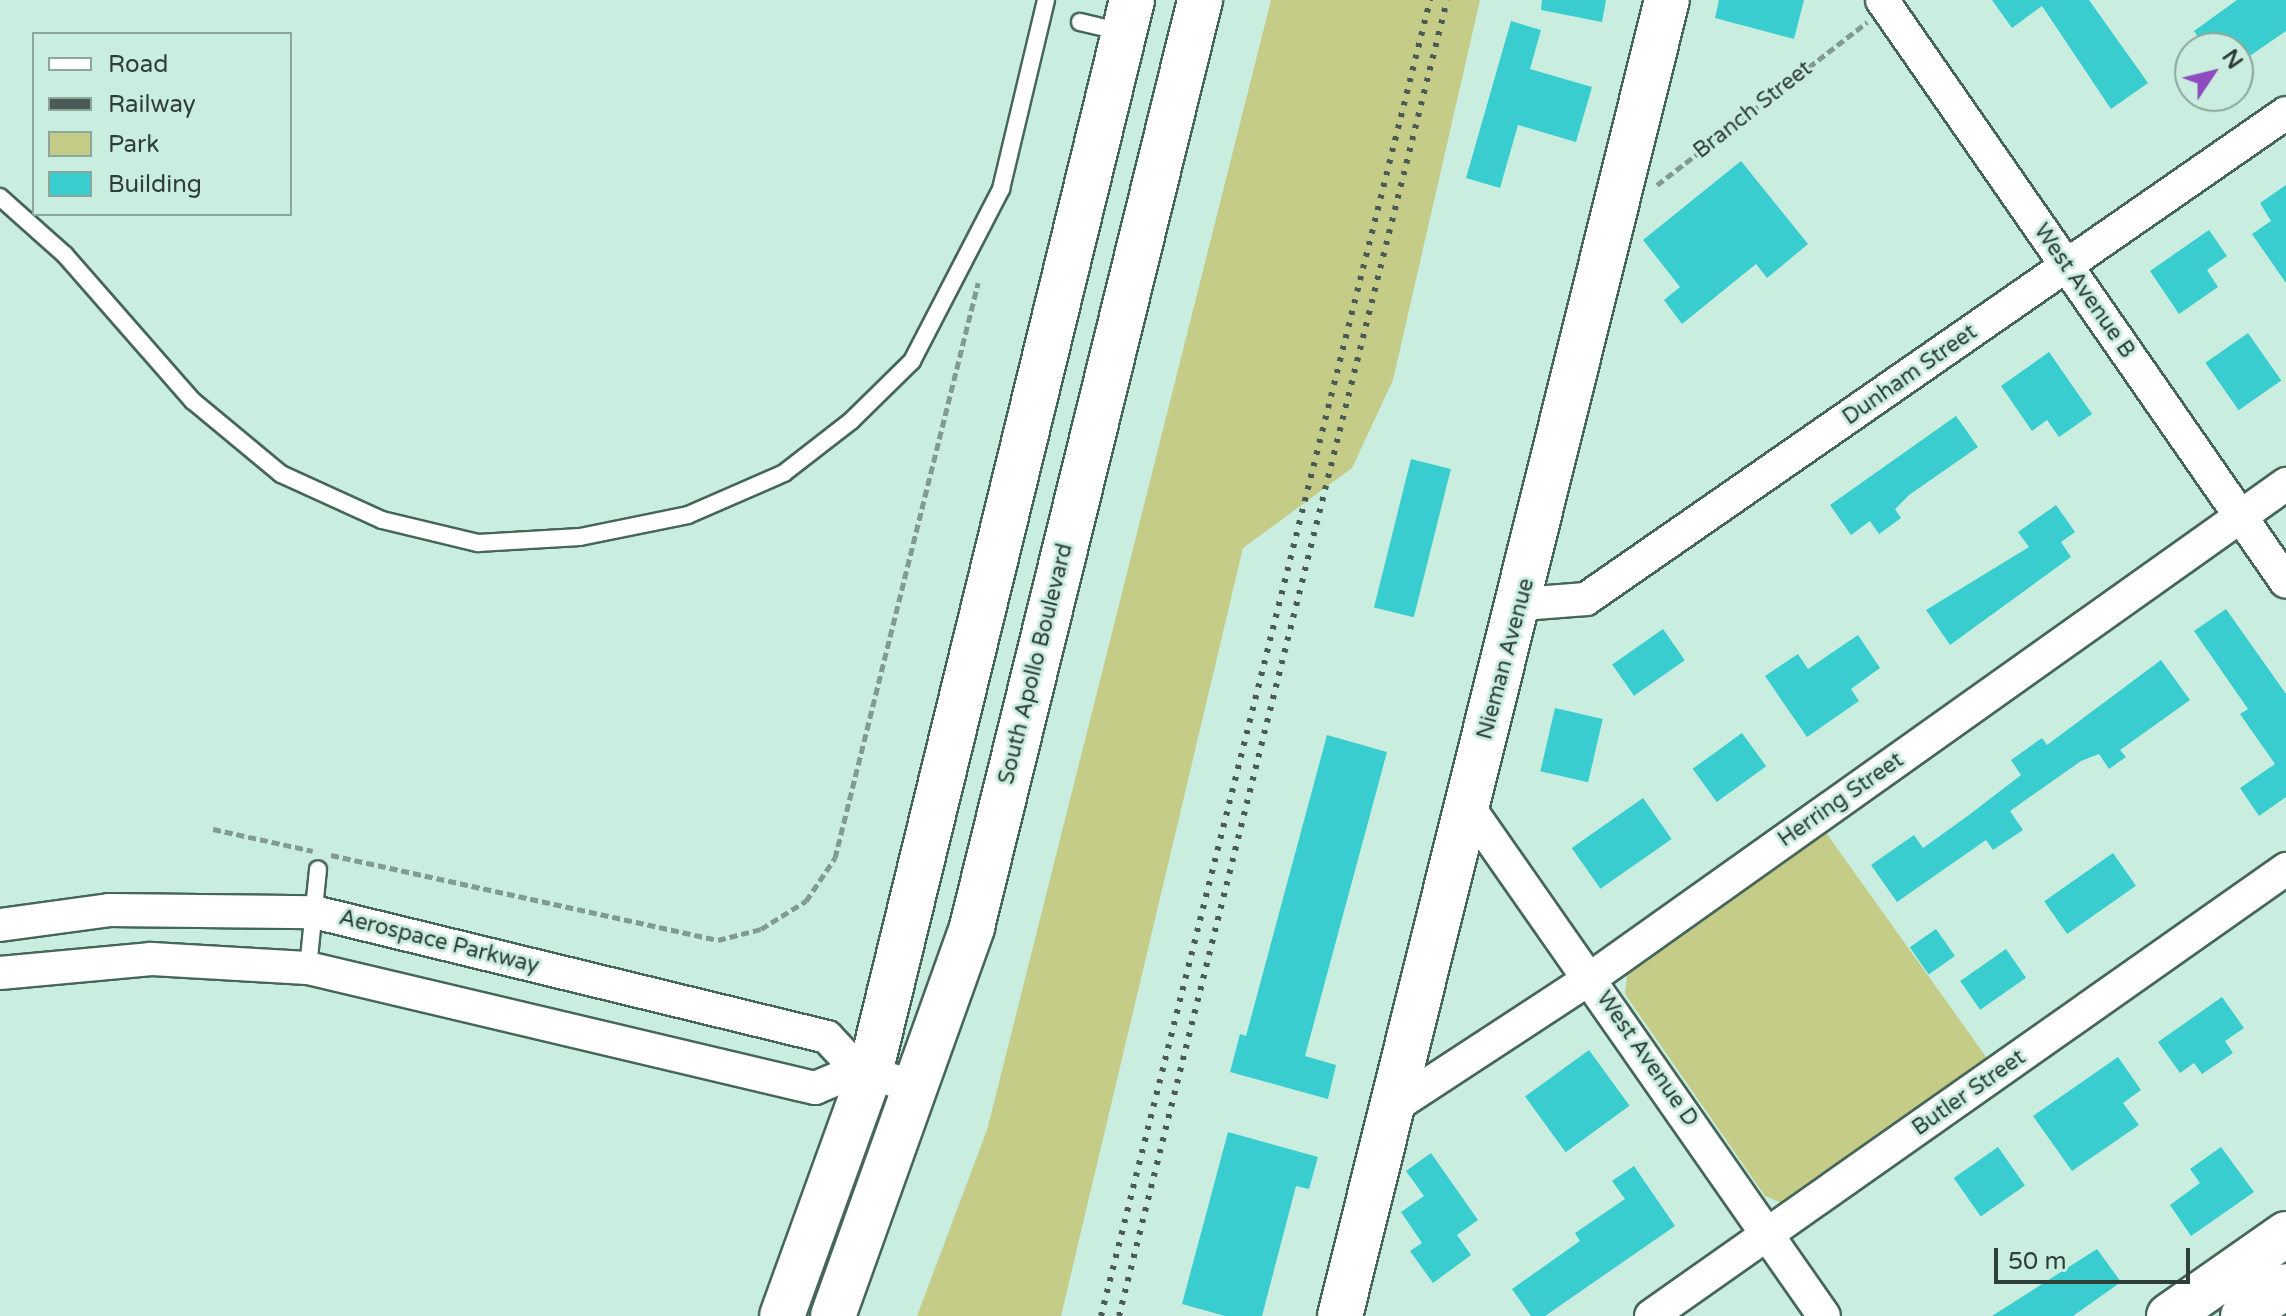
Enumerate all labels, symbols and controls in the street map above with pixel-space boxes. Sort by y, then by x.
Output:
legend [32,32,292,216]
north arrow [2174,32,2254,112]
text: N [2216,45,2248,74]
text: Road [108,50,168,79]
street label: Branch Street [1689,56,1817,164]
text: Railway [108,90,196,119]
text: Park [108,130,159,159]
text: Building [108,170,202,199]
street label: West Avenue B [2028,219,2140,363]
street label: Dunham Street [1838,319,1982,431]
street label: South Apollo Boulevard [993,541,1079,787]
street label: Nieman Avenue [1472,576,1540,742]
street label: Herring Street [1773,747,1909,853]
street label: Aerospace Parkway [336,904,542,980]
street label: West Avenue D [1591,986,1703,1132]
street label: Butler Street [1907,1044,2031,1142]
scale bar [1998,1232,2194,1282]
text: 50 m [2008,1247,2066,1276]

